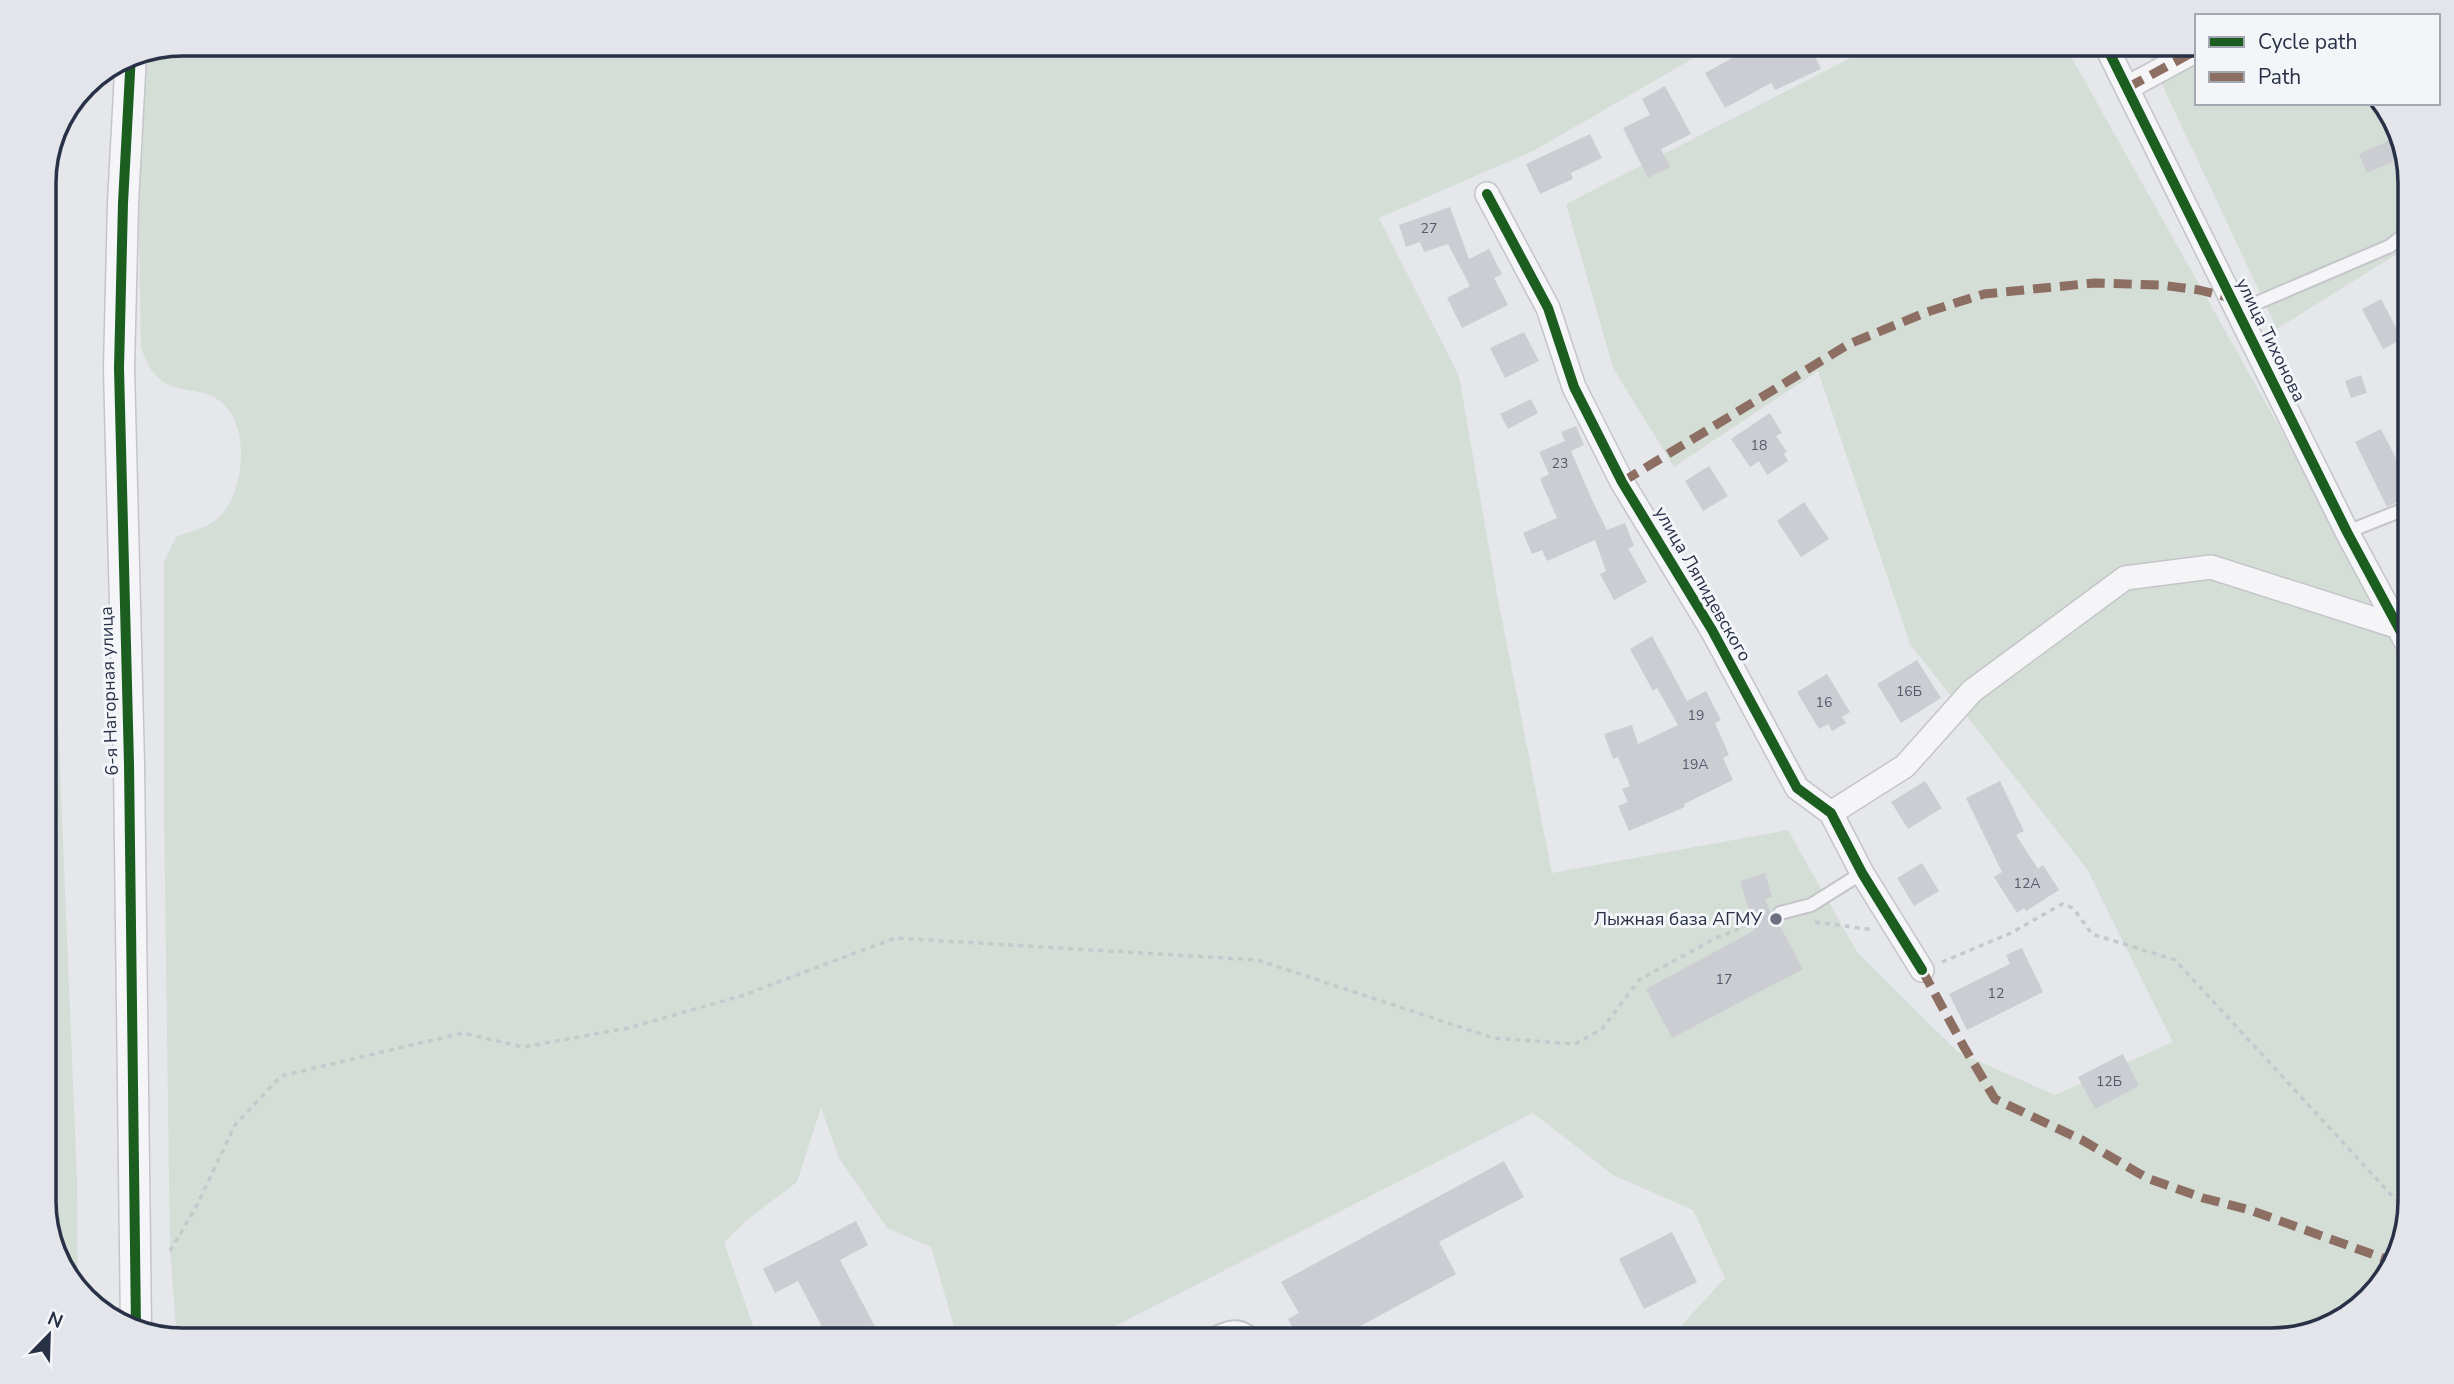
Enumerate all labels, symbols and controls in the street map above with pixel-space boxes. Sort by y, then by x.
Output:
legend [2195,14,2440,105]
text: Cycle path [2258,28,2357,56]
text: Path [2258,63,2301,91]
house number: 27 [1421,219,1437,238]
street label: улица Тихонова [2231,274,2311,406]
house number: 18 [1751,436,1767,455]
house number: 23 [1552,454,1568,473]
street label: улица Ляпидевского [1649,502,1757,666]
street label: 6-я Нагорная улица [94,606,124,776]
house number: 16Б [1896,682,1922,701]
house number: 16 [1816,693,1832,712]
house number: 19 [1688,706,1704,725]
house number: 19А [1681,755,1709,774]
house number: 12А [2013,874,2041,893]
place label: Лыжная база АГМУ [1594,907,1762,931]
marker: Лыжная база АГМУ [1768,911,1784,927]
house number: 17 [1716,970,1732,989]
house number: 12 [1988,984,2004,1003]
house number: 12Б [2096,1072,2122,1091]
north arrow [14,1300,84,1370]
text: N [44,1306,67,1335]

